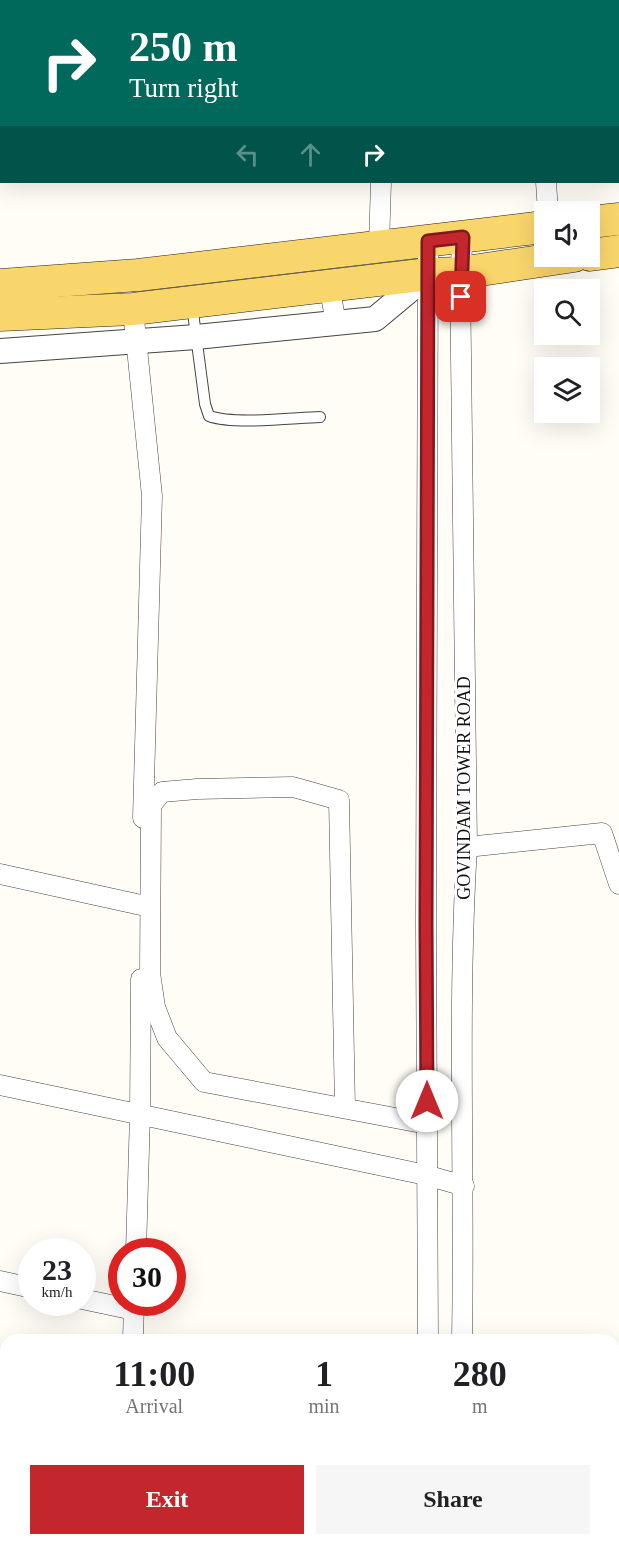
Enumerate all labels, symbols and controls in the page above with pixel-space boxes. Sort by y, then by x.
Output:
icon: right [30,24,108,102]
text: 250 m [129,24,238,70]
text: Turn right [129,73,238,103]
icon: left [231,138,264,171]
icon: ahead [294,138,327,171]
icon: right [357,138,390,171]
map controls [534,201,600,423]
button: sound [534,201,600,267]
pin [435,271,486,322]
button: search [534,279,600,345]
icon: arrive [444,280,477,313]
button: layers [534,357,600,423]
street label: GOVINDAM TOWER ROAD [454,676,474,900]
position arrow [395,1069,459,1133]
speed limit sign: 30 [108,1238,186,1316]
text: 23 [42,1253,72,1286]
text: km/h [42,1284,72,1300]
text: 11:00 [113,1354,195,1394]
text: 1 [315,1354,333,1394]
text: 280 [453,1354,507,1394]
text: Arrival [125,1395,183,1417]
text: min [308,1395,340,1417]
text: m [472,1395,488,1417]
button: Exit [30,1465,304,1534]
button: Share [316,1465,590,1534]

